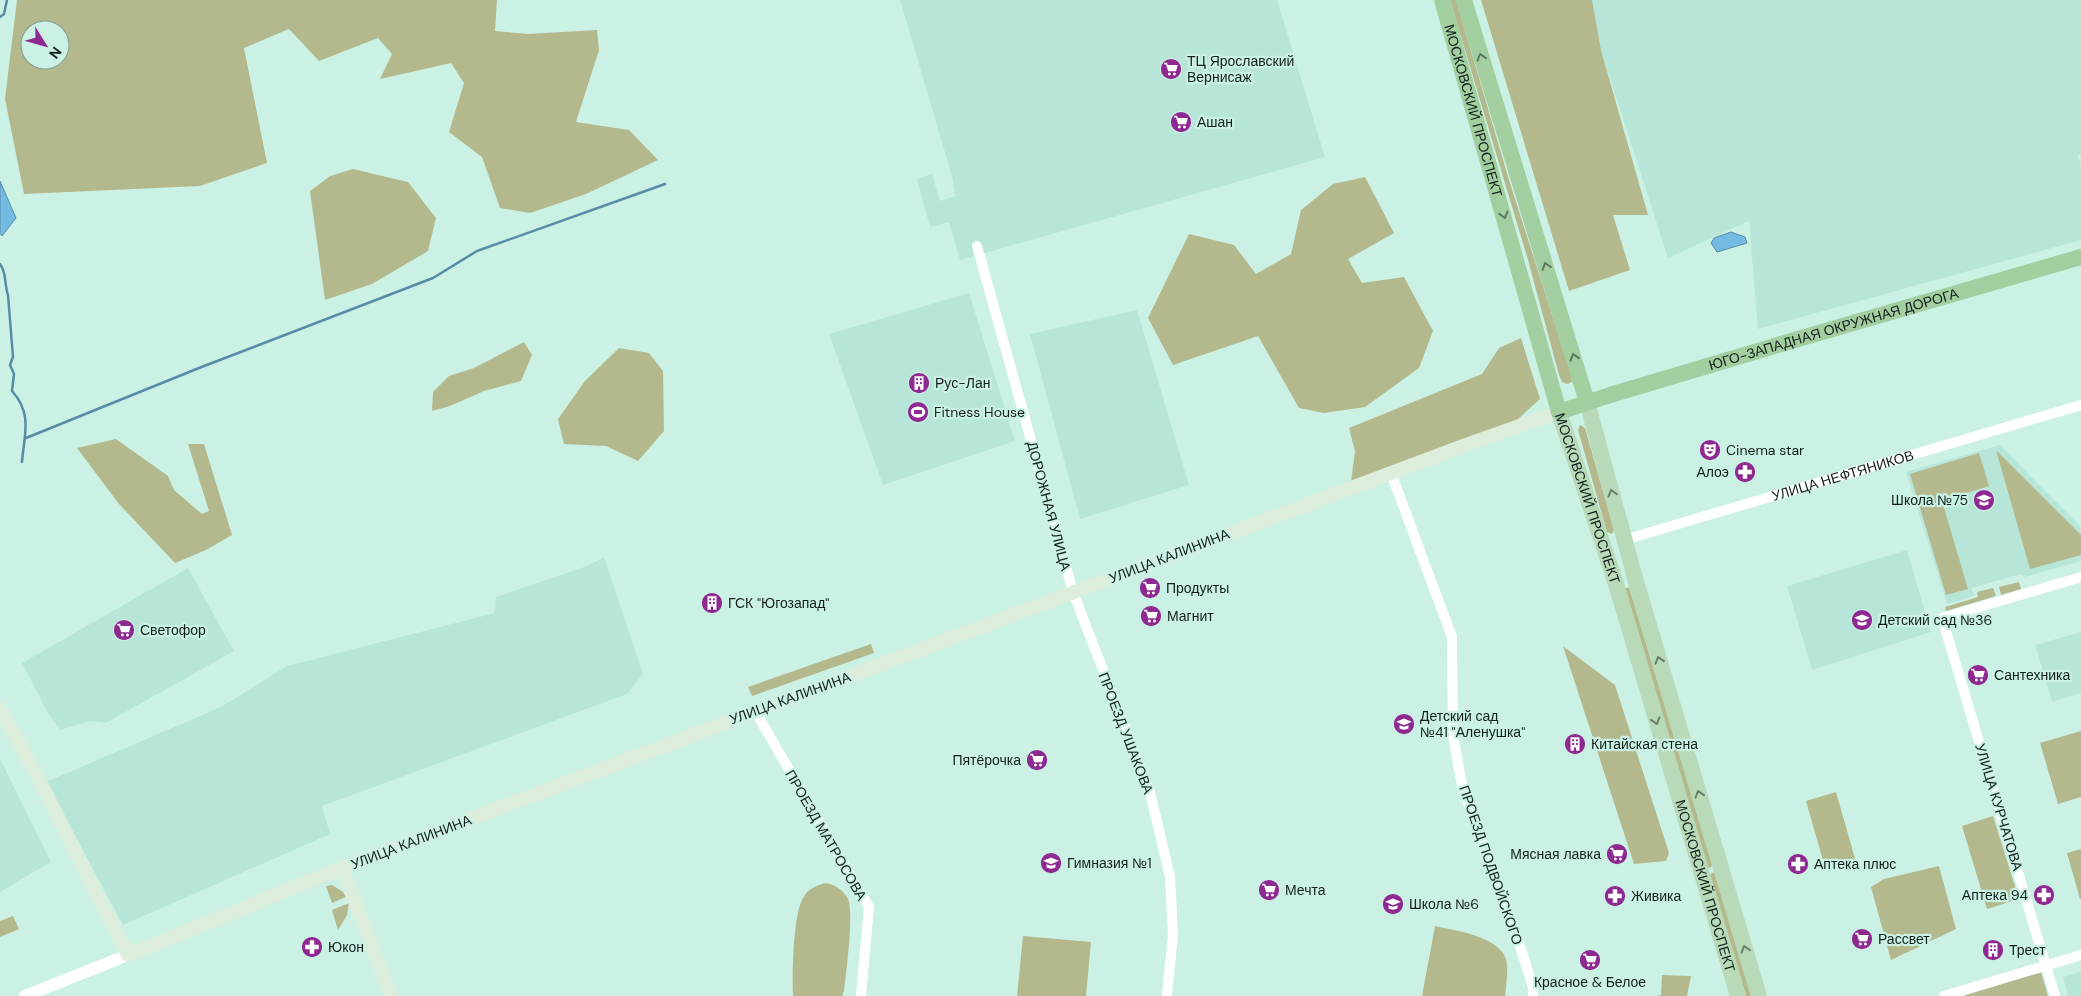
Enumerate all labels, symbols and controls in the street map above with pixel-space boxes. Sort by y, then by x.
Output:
north arrow [20,20,70,70]
street label: МОСКОВСКИЙ ПРОСПЕКТ [1440,22,1507,200]
text: N [45,43,66,62]
place label: ТЦ Ярославский Вернисаж [1187,52,1294,86]
one-way arrow [1477,53,1487,61]
supermarket icon: ТЦ Ярославский Вернисаж [1159,57,1183,81]
supermarket icon: Ашан [1169,110,1193,134]
place label: Ашан [1197,113,1233,131]
one-way arrow [1499,210,1509,219]
one-way arrow [1541,262,1551,270]
street label: ЮГО-ЗАПАДНАЯ ОКРУЖНАЯ ДОРОГА [1706,284,1961,374]
one-way arrow [1569,353,1579,362]
building icon: Рус-Лан [907,371,931,395]
place label: Рус-Лан [935,374,990,392]
sports icon: Fitness House [906,400,930,424]
place label: Fitness House [934,403,1025,421]
street label: МОСКОВСКИЙ ПРОСПЕКТ [1551,411,1624,587]
theatre icon: Cinema star [1698,438,1722,462]
street label: ДОРОЖНАЯ УЛИЦА [1023,439,1075,573]
place label: Cinema star [1726,441,1804,459]
street label: УЛИЦА НЕФТЯНИКОВ [1770,446,1916,505]
pharmacy icon: Алоэ [1733,460,1757,484]
place label: Алоэ [1696,463,1729,481]
school or university icon: Школа №75 [1972,488,1996,512]
one-way arrow [1607,490,1617,498]
place label: Школа №75 [1891,491,1968,509]
street label: УЛИЦА КАЛИНИНА [1106,524,1232,587]
supermarket icon: Продукты [1138,576,1162,600]
place label: Продукты [1166,579,1229,597]
building icon: ГСК "Югозапад" [700,591,724,615]
place label: ГСК "Югозапад" [728,594,829,612]
supermarket icon: Магнит [1139,604,1163,628]
place label: Магнит [1167,607,1214,625]
school or university icon: Детский сад №36 [1850,608,1874,632]
place label: Детский сад №36 [1878,611,1992,629]
supermarket icon: Светофор [112,618,136,642]
place label: Светофор [140,621,206,639]
one-way arrow [1655,656,1665,665]
supermarket icon: Сантехника [1966,663,1990,687]
place label: Сантехника [1994,666,2071,684]
street label: УЛИЦА КАЛИНИНА [727,667,854,728]
street label: ПРОЕЗД УШАКОВА [1095,670,1158,797]
place label: Детский сад №41 "Аленушка" [1420,707,1525,741]
school or university icon: Детский сад №41 "Аленушка" [1392,712,1416,736]
one-way arrow [1651,716,1661,725]
building icon: Китайская стена [1563,732,1587,756]
place label: Китайская стена [1591,735,1698,753]
street label: УЛИЦА КУРЧАТОВА [1971,741,2027,873]
supermarket icon: Пятёрочка [1025,748,1049,772]
place label: Пятёрочка [952,751,1021,769]
street label: ПРОЕЗД МАТРОСОВА [781,766,871,904]
street label: ПРОЕЗД ПОДВОЙСКОГО [1455,783,1527,947]
one-way arrow [1695,790,1705,798]
street label: МОСКОВСКИЙ ПРОСПЕКТ [1671,798,1740,975]
street label: УЛИЦА КАЛИНИНА [348,810,474,873]
supermarket icon: Мясная лавка [1605,842,1629,866]
place label: Мясная лавка [1510,845,1601,863]
school or university icon: Гимназия №1 [1039,851,1063,875]
pharmacy icon: Аптека плюс [1786,852,1810,876]
place label: Гимназия №1 [1067,854,1152,872]
place label: Аптека плюс [1814,855,1896,873]
supermarket icon: Мечта [1257,878,1281,902]
place label: Мечта [1285,881,1326,899]
pharmacy icon: Аптека 94 [2032,883,2056,907]
pharmacy icon: Живика [1603,884,1627,908]
place label: Аптека 94 [1962,886,2028,904]
place label: Живика [1631,887,1681,905]
school or university icon: Школа №6 [1381,892,1405,916]
place label: Школа №6 [1409,895,1479,913]
supermarket icon: Рассвет [1850,927,1874,951]
place label: Рассвет [1878,930,1930,948]
pharmacy icon: Юкон [300,935,324,959]
place label: Юкон [328,938,364,956]
building icon: Трест [1981,938,2005,962]
place label: Трест [2009,941,2046,959]
one-way arrow [1741,946,1751,954]
supermarket icon: Красное & Белое [1578,948,1602,972]
place label: Красное & Белое [1534,973,1646,991]

